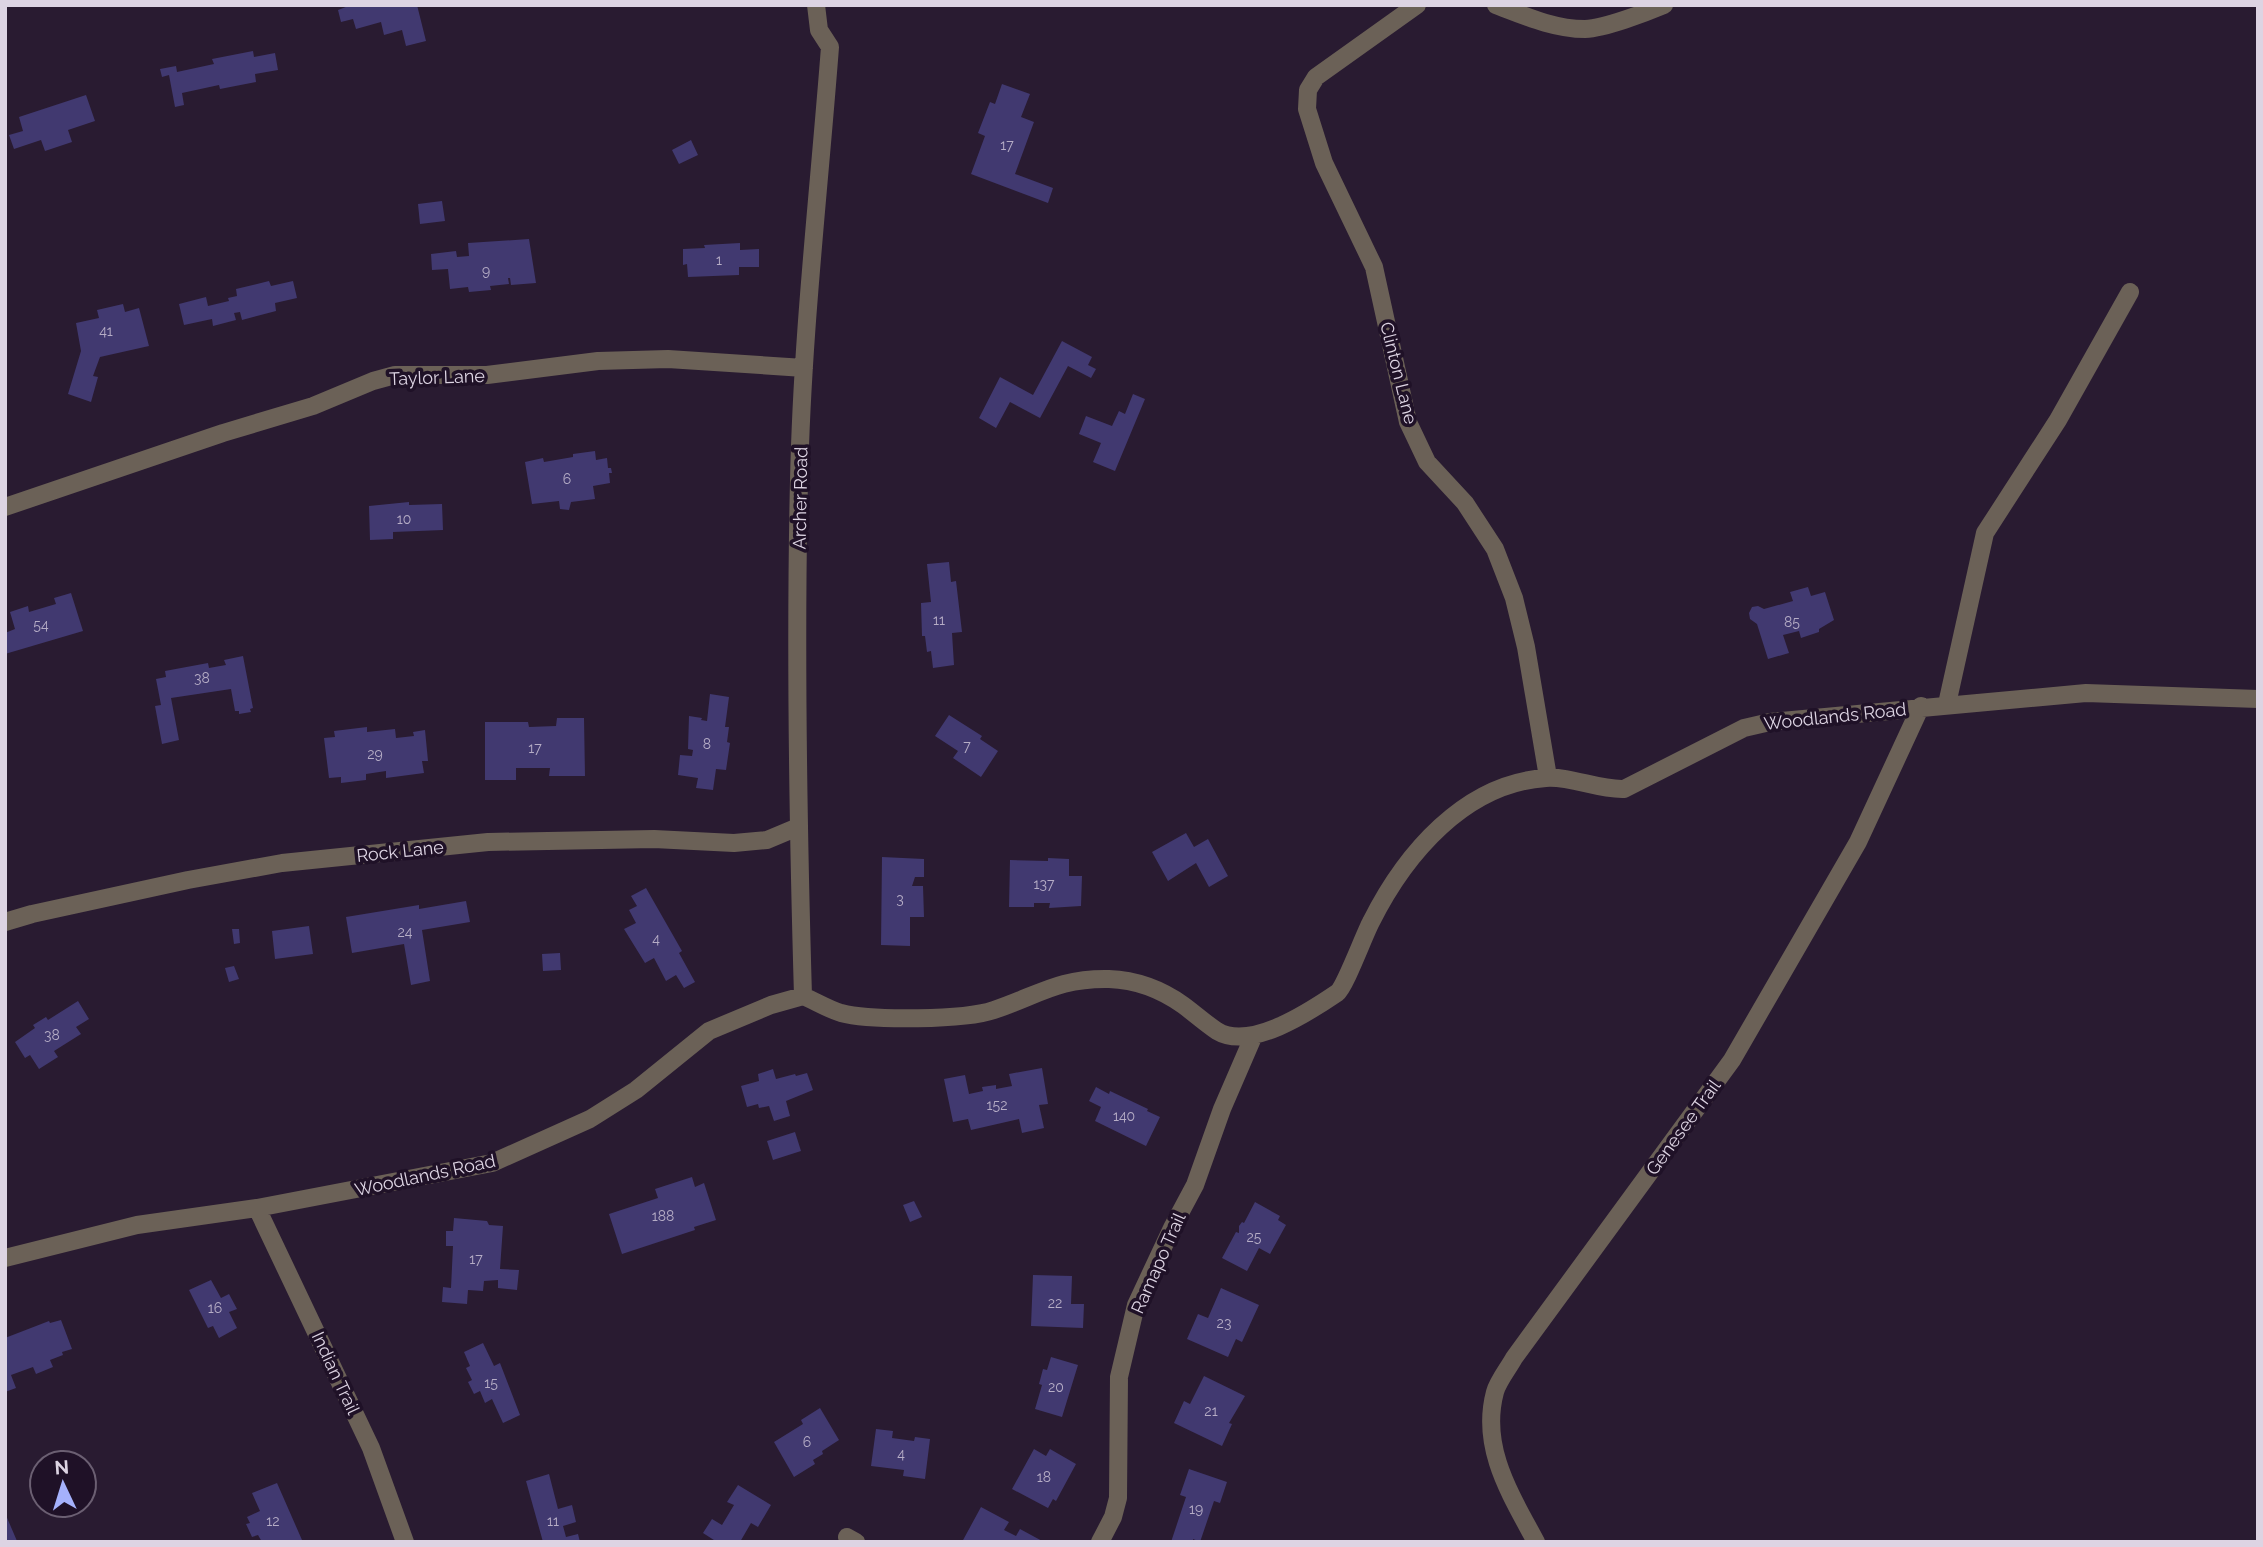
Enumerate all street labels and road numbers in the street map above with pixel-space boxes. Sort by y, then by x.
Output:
street label: Clinton Lane [1376,320,1422,427]
street label: Taylor Lane [389,365,486,389]
street label: Archer Road [789,446,811,550]
street label: Woodlands Road [1763,698,1907,734]
street label: Rock Lane [355,836,445,866]
street label: Genesee Trail [1641,1075,1725,1179]
street label: Woodlands Road [353,1150,497,1200]
street label: Ramapo Trail [1126,1209,1190,1317]
street label: Indian Trail [308,1328,364,1418]

